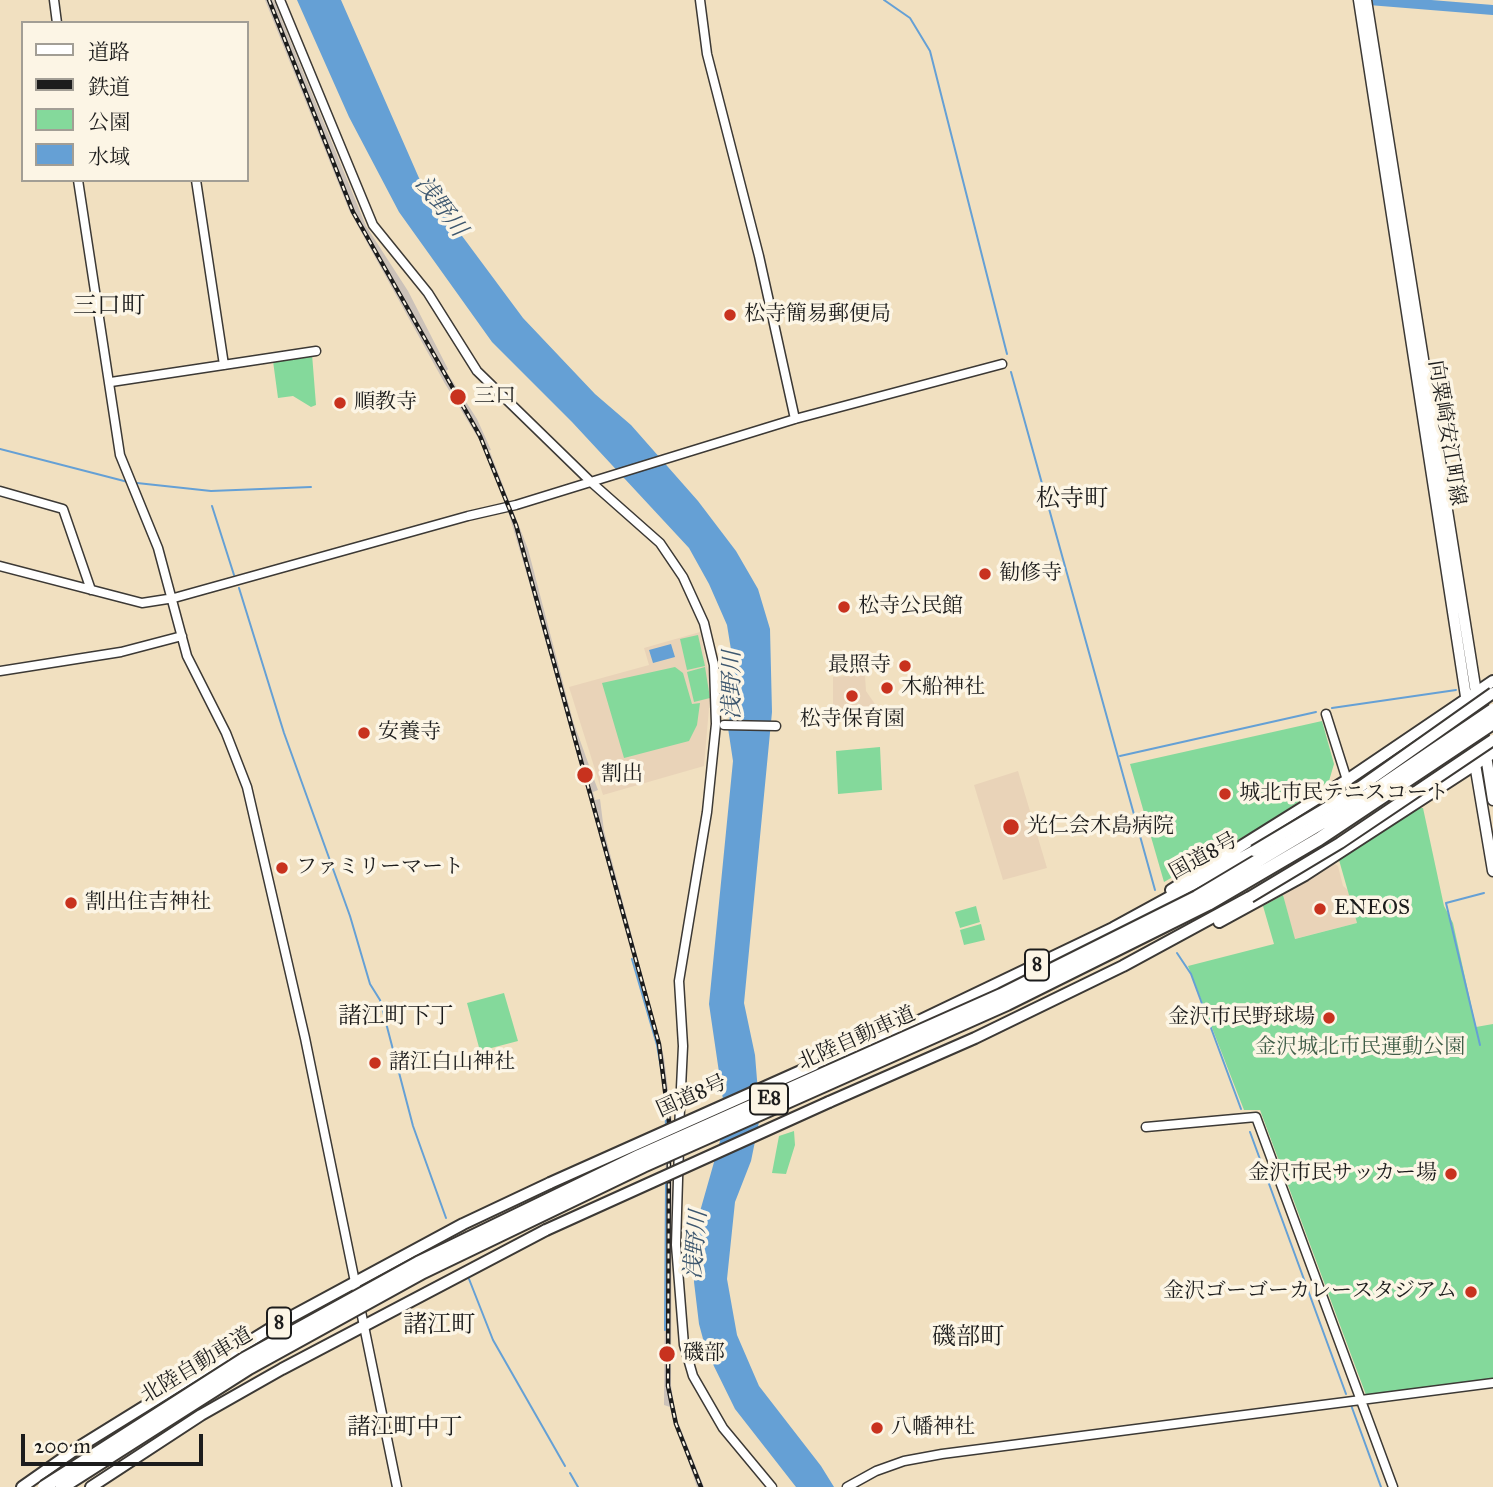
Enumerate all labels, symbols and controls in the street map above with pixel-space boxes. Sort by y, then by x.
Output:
legend [21,21,248,182]
text: 道路 [88,39,130,65]
text: 鉄道 [88,74,130,100]
text: 公園 [88,109,130,135]
text: 水域 [88,144,130,170]
water label: 浅野川 [408,171,472,243]
district label: 三口町 [73,293,145,321]
place label: 松寺簡易郵便局 [744,302,891,328]
marker: 松寺簡易郵便局 [722,307,738,323]
street label: 向粟崎安江町線 [1422,358,1470,508]
place label: 三口 [474,384,516,410]
marker: 三口 [448,387,468,407]
place label: 順教寺 [354,390,417,416]
marker: 順教寺 [332,395,348,411]
district label: 松寺町 [1036,486,1108,514]
place label: 勧修寺 [999,561,1062,587]
marker: 勧修寺 [977,566,993,582]
place label: 松寺公民館 [858,594,963,620]
marker: 松寺公民館 [836,599,852,615]
water label: 浅野川 [719,651,747,719]
place label: 最照寺 [828,653,891,679]
marker: 最照寺 [897,658,913,674]
place label: 木船神社 [901,675,985,701]
marker: 木船神社 [879,680,895,696]
marker: 松寺保育園 [844,688,860,704]
place label: 松寺保育園 [800,707,904,733]
place label: 安養寺 [378,720,441,746]
marker: 安養寺 [356,725,372,741]
place label: 割出 [601,762,643,788]
marker: 割出 [575,765,595,785]
place label: 城北市民テニスコート [1239,781,1449,807]
marker: 城北市民テニスコート [1217,786,1233,802]
place label: 光仁会木島病院 [1027,814,1174,840]
marker: 光仁会木島病院 [1001,817,1021,837]
street label: 国道8号 [1165,828,1243,886]
place label: ファミリーマート [296,855,464,881]
marker: ファミリーマート [274,860,290,876]
place label: 割出住吉神社 [85,890,211,916]
marker: 割出住吉神社 [63,895,79,911]
place label: ENEOS [1334,896,1410,922]
marker: ENEOS [1312,901,1328,917]
road number: 8 [1025,950,1049,981]
street label: 北陸自動車道 [794,1002,920,1076]
district label: 諸江町下丁 [339,1003,453,1031]
place label: 金沢市民野球場 [1168,1005,1315,1031]
marker: 金沢市民野球場 [1321,1010,1337,1026]
park label: 金沢城北市民運動公園 [1255,1035,1465,1061]
place label: 諸江白山神社 [389,1050,515,1076]
marker: 諸江白山神社 [367,1055,383,1071]
street label: 国道8号 [653,1070,731,1124]
road number: E8 [750,1084,788,1114]
place label: 金沢市民サッカー場 [1248,1161,1437,1187]
marker: 金沢市民サッカー場 [1443,1166,1459,1182]
water label: 浅野川 [680,1209,714,1281]
place label: 金沢ゴーゴーカレースタジアム [1163,1279,1457,1305]
marker: 金沢ゴーゴーカレースタジアム [1463,1284,1479,1300]
road number: 8 [267,1308,291,1338]
district label: 諸江町 [403,1312,475,1340]
street label: 北陸自動車道 [137,1323,257,1409]
district label: 磯部町 [932,1324,1004,1352]
place label: 磯部 [683,1341,725,1367]
marker: 磯部 [657,1344,677,1364]
district label: 諸江町中丁 [348,1414,462,1442]
place label: 八幡神社 [891,1415,975,1441]
scale bar [24,1420,206,1464]
marker: 八幡神社 [869,1420,885,1436]
text: 200 m [34,1433,91,1459]

